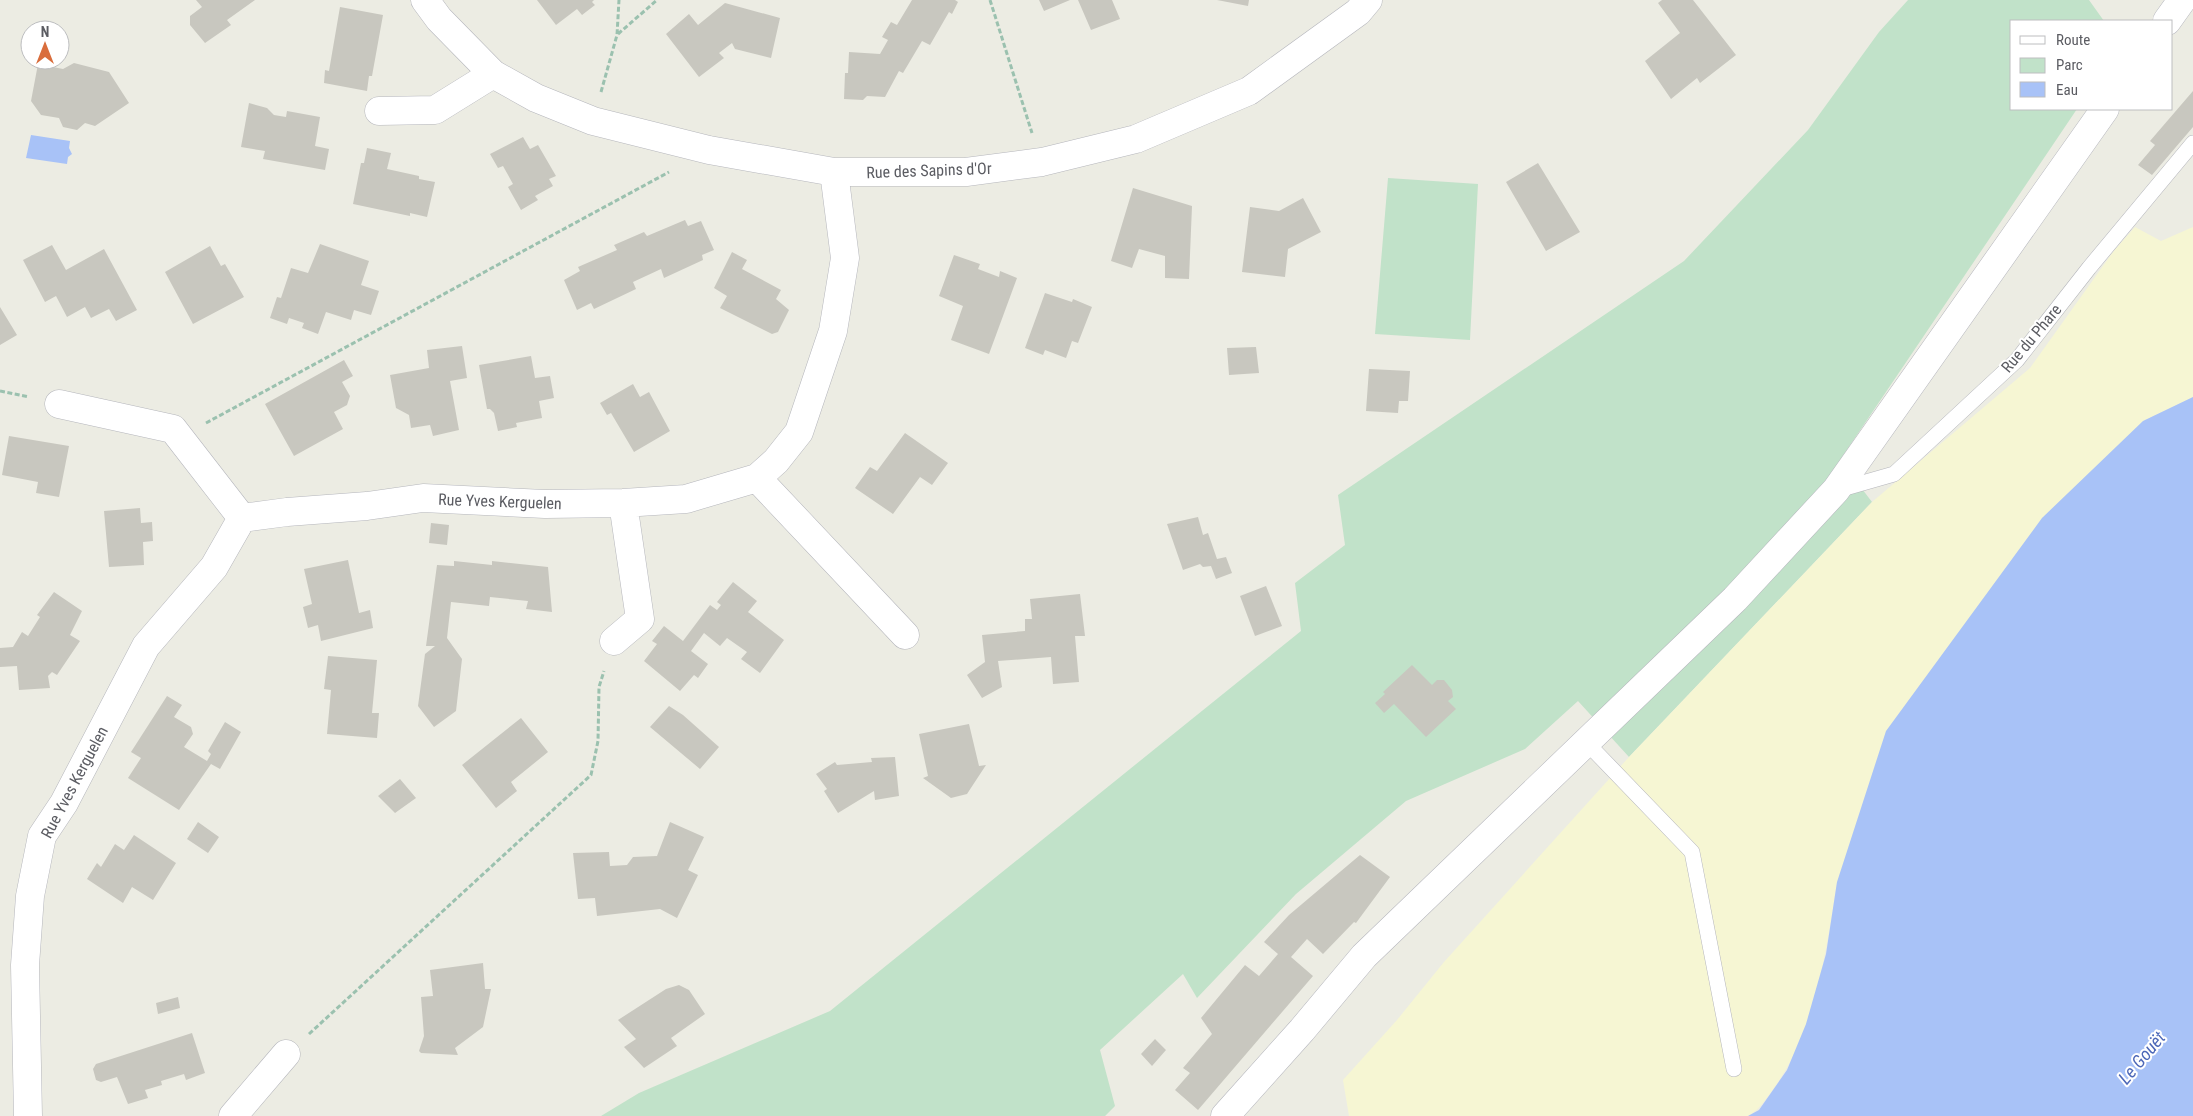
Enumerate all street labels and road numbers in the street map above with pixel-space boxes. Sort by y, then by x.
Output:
street label: Rue des Sapins d'Or [866,159,992,182]
street label: Rue du Phare [1997,300,2065,376]
street label: Rue Yves Kerguelen [438,490,562,513]
street label: Rue Yves Kerguelen [37,723,112,841]

